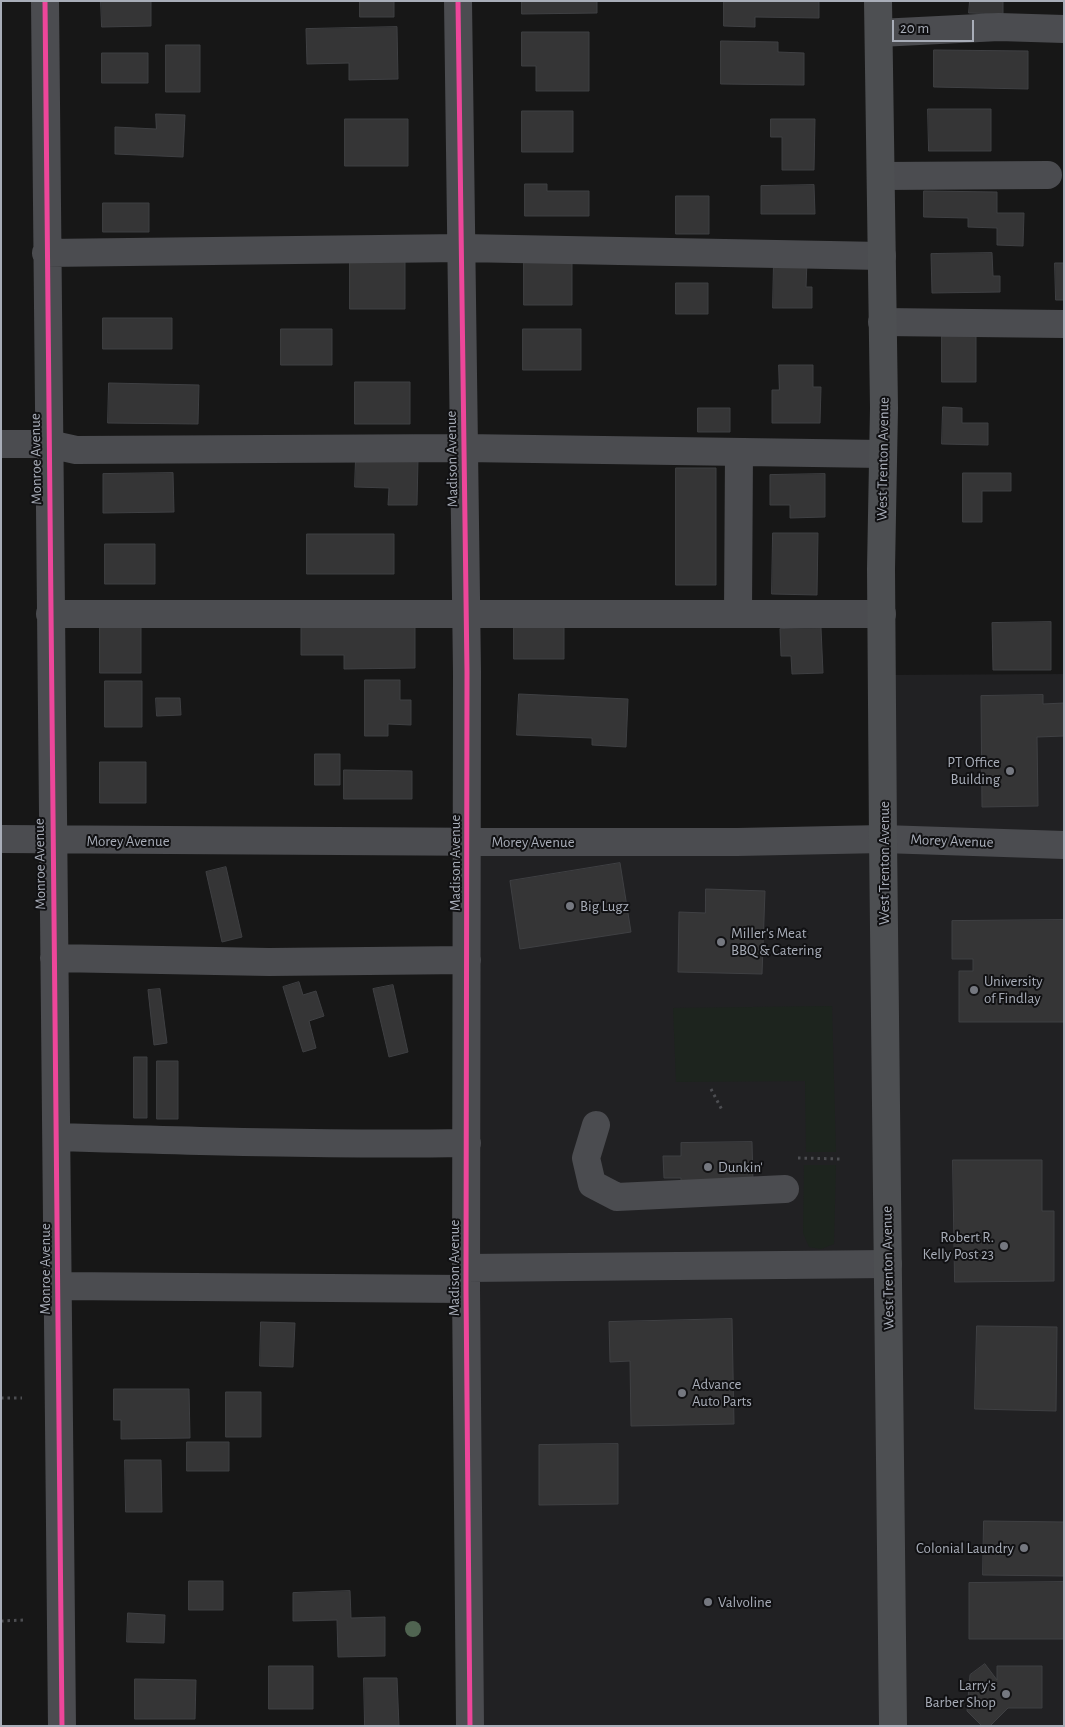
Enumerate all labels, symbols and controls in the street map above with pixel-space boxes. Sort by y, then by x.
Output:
scale bar [895,10,978,42]
text: 20 m [900,21,929,36]
street label: West Trenton Avenue [873,397,893,521]
street label: Madison Avenue [442,410,462,508]
street label: Monroe Avenue [26,413,46,505]
place label: PT Office Building [947,753,1000,788]
marker: PT Office Building [1004,765,1016,777]
street label: West Trenton Avenue [875,801,893,925]
street label: Madison Avenue [446,815,464,911]
street label: Monroe Avenue [30,818,50,910]
street label: Morey Avenue [910,831,994,851]
street label: Morey Avenue [86,832,170,850]
street label: Morey Avenue [491,833,575,851]
place label: Big Lugz [580,897,629,915]
marker: Big Lugz [564,900,576,912]
place label: Miller's Meat BBQ & Catering [731,924,822,959]
marker: Miller's Meat BBQ & Catering [715,936,727,948]
place label: University of Findlay [984,972,1043,1007]
marker: University of Findlay [968,984,980,996]
place label: Dunkin' [718,1158,763,1176]
marker: Dunkin' [702,1161,714,1173]
street label: West Trenton Avenue [878,1206,898,1330]
street label: Madison Avenue [445,1220,463,1316]
street label: Monroe Avenue [36,1223,54,1315]
place label: Robert R. Kelly Post 23 [923,1228,994,1263]
marker: Robert R. Kelly Post 23 [998,1240,1010,1252]
place label: Advance Auto Parts [692,1375,752,1410]
marker: Advance Auto Parts [676,1387,688,1399]
place label: Colonial Laundry [916,1539,1014,1557]
marker: Colonial Laundry [1018,1542,1030,1554]
place label: Valvoline [718,1593,772,1611]
marker: Valvoline [702,1596,714,1608]
place label: Larry's Barber Shop [925,1676,996,1711]
marker: Larry's Barber Shop [1000,1688,1012,1700]

